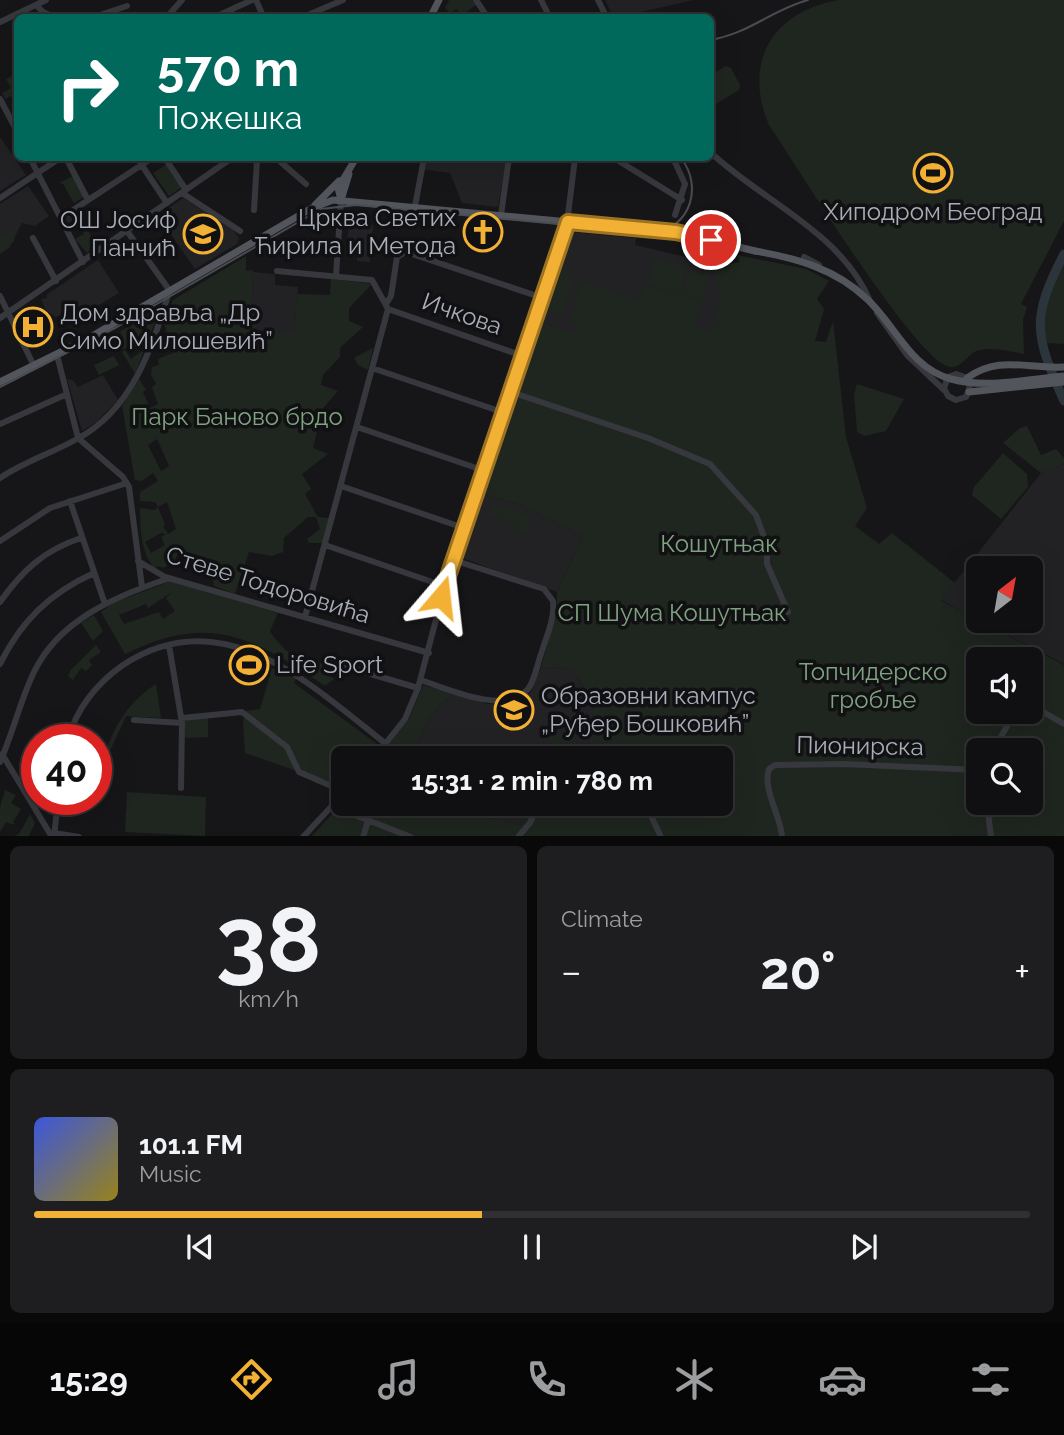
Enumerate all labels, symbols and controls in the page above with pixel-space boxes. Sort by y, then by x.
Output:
text: 570 m [157,40,299,97]
icon: right [42,42,133,133]
text: Пожешка [157,99,302,136]
sports icon: Хиподром Београд [912,152,954,194]
place label: Хиподром Београд [824,197,1042,226]
place label: Црква Светих Ћирила и Метода [255,203,456,260]
place label: ОШ Јосиф Панчић [60,205,176,262]
pin [681,210,741,270]
church icon: Црква Светих Ћирила и Метода [462,211,504,253]
school or university icon: ОШ Јосиф Панчић [182,213,224,255]
icon: arrive [692,221,730,259]
street label: Ичкова [418,286,506,341]
place label: Дом здравља „Др Симо Милошевић” [60,298,273,355]
hospital icon: Дом здравља „Др Симо Милошевић” [12,306,54,348]
park label: Парк Баново брдо [131,402,343,431]
park label: Кошутњак [660,529,778,558]
street label: Стеве Тодоровића [162,540,374,629]
north arrow [966,556,1043,634]
map controls [966,556,1043,815]
position arrow [404,560,478,634]
park label: СП Шума Кошутњак [558,598,786,627]
sports icon: Life Sport [228,644,270,686]
button: sound [966,647,1043,724]
place label: Life Sport [276,650,383,679]
park label: Топчидерско гробље [799,657,947,714]
place label: Образовни кампус „Руђер Бошковић” [541,681,756,738]
school or university icon: Образовни кампус „Руђер Бошковић” [493,689,535,731]
speed limit sign: 40 [21,724,112,815]
street label: Пионирска [796,730,924,761]
button: search [966,738,1043,815]
text: 15:31 · 2 min · 780 m [411,766,653,796]
text: 38 [216,886,321,993]
text: Climate [561,905,643,932]
text: 20° [760,940,836,1001]
text: − [561,949,581,994]
text: + [1014,949,1030,994]
text: km/h [238,985,299,1012]
text: 101.1 FM [139,1130,243,1160]
text: Music [139,1160,202,1187]
icon: previous [181,1228,219,1266]
icon: pause [513,1228,551,1266]
icon: next [845,1228,883,1266]
icon: directions [227,1355,276,1404]
icon: music [374,1355,423,1404]
icon: phone [522,1355,571,1404]
icon: climate [670,1355,719,1404]
icon: car [818,1355,867,1404]
icon: filters [966,1355,1015,1404]
text: 15:29 [49,1361,128,1398]

